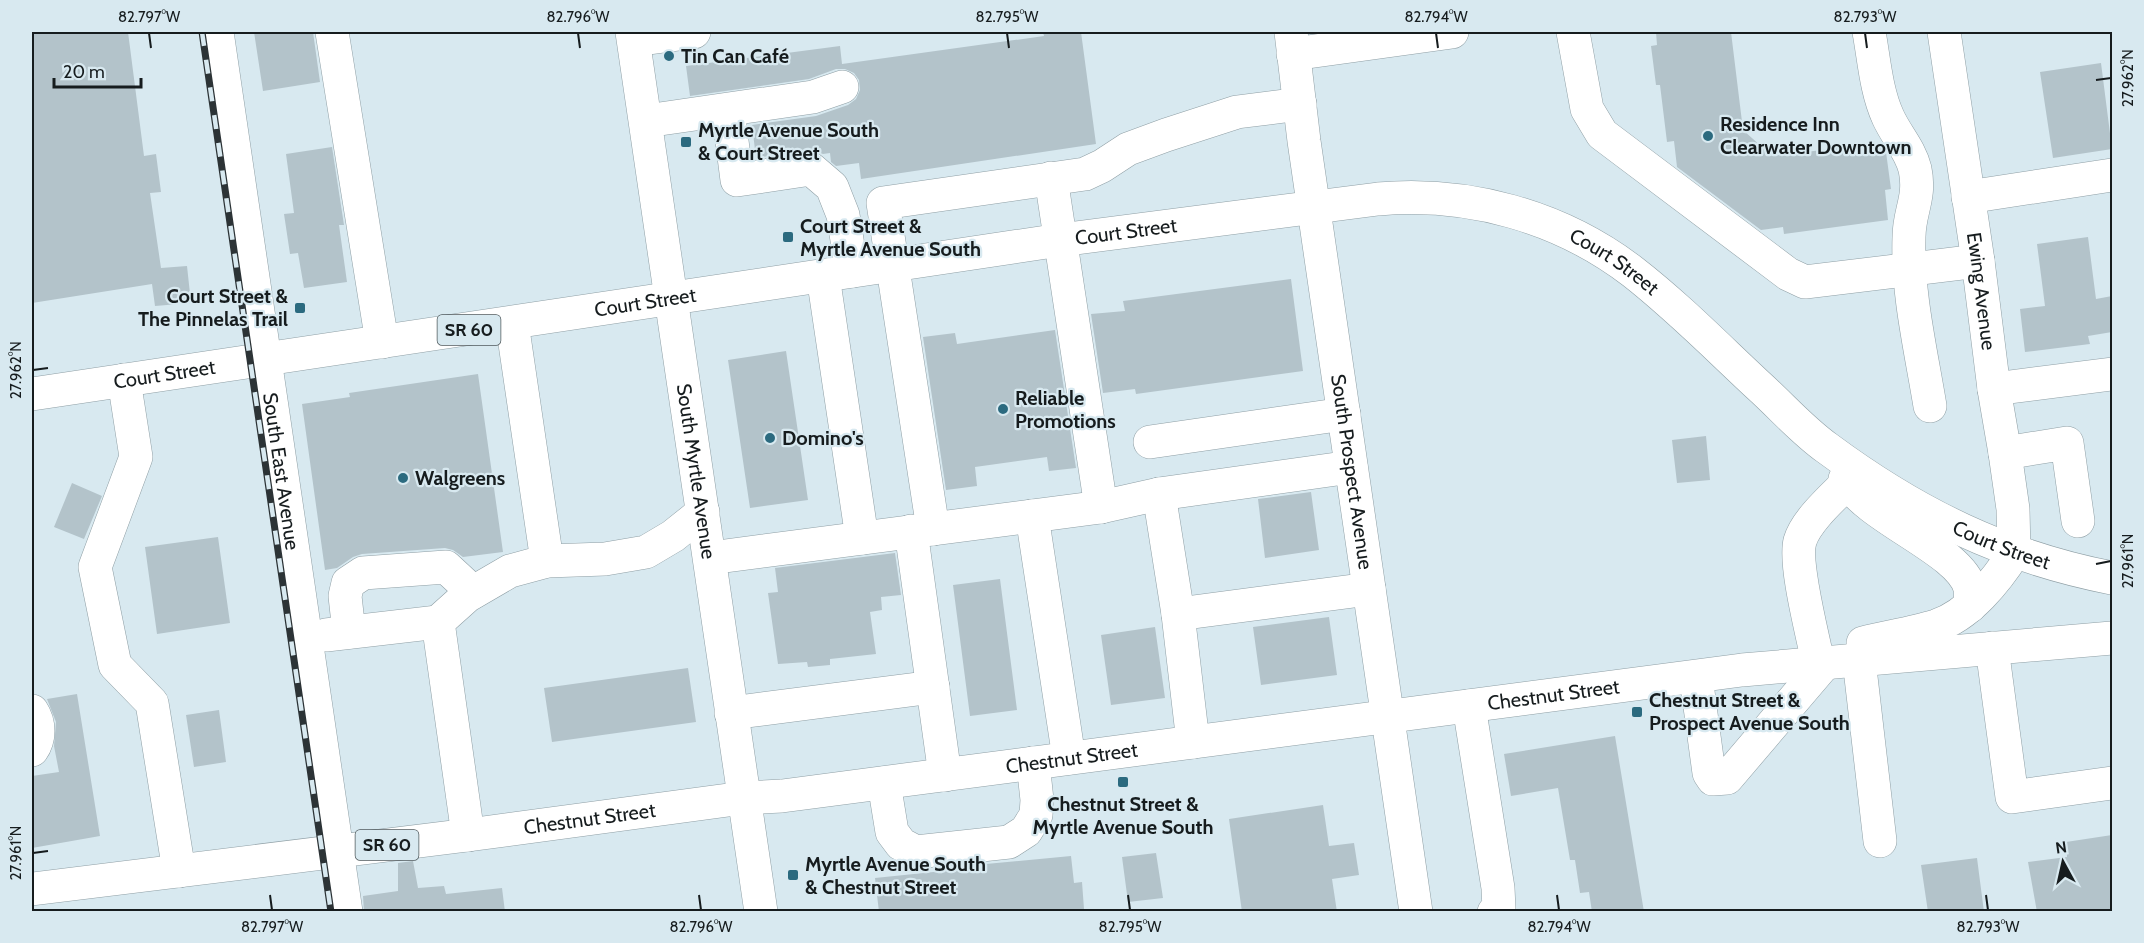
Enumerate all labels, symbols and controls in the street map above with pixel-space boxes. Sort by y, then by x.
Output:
text: 82.797°W [118,8,181,26]
text: 82.796°W [546,8,610,26]
text: 82.795°W [976,8,1039,26]
text: 82.794°W [1404,8,1468,26]
text: 82.793°W [1834,8,1897,26]
place label: Tin Can Café [681,44,789,68]
marker: Tin Can Café [662,49,676,63]
text: 27.962°N [2119,49,2137,107]
scale bar [54,51,141,89]
text: 20 m [63,61,105,83]
place label: Residence Inn Clearwater Downtown [1720,112,1911,159]
place label: Myrtle Avenue South & Court Street [698,118,879,165]
marker: Residence Inn Clearwater Downtown [1701,129,1715,143]
marker: Myrtle Avenue South & Court Street [679,135,693,149]
street label: Court Street [1074,213,1179,250]
place label: Court Street & Myrtle Avenue South [800,214,981,261]
street label: Court Street [1566,223,1664,300]
marker: Court Street & Myrtle Avenue South [781,230,795,244]
street label: Ewing Avenue [1962,231,2001,352]
street label: Court Street [593,283,698,322]
place label: Court Street & The Pinnelas Trail [138,284,288,331]
marker: Court Street & The Pinnelas Trail [293,301,307,315]
road number: SR 60 [438,315,500,345]
text: 27.962°N [7,341,25,399]
street label: Court Street [112,355,217,394]
street label: South Prospect Avenue [1326,373,1378,571]
street label: South Myrtle Avenue [672,382,721,561]
place label: Reliable Promotions [1015,386,1116,433]
street label: South East Avenue [258,391,305,552]
marker: Reliable Promotions [996,402,1010,416]
place label: Domino's [782,426,864,450]
marker: Domino's [763,431,777,445]
place label: Walgreens [415,466,505,490]
marker: Walgreens [396,471,410,485]
street label: Court Street [1949,515,2053,574]
text: 27.961°N [2119,534,2137,588]
street label: Chestnut Street [1486,674,1621,715]
place label: Chestnut Street & Prospect Avenue South [1649,688,1850,735]
marker: Chestnut Street & Prospect Avenue South [1630,705,1644,719]
street label: Chestnut Street [1004,737,1139,779]
marker: Chestnut Street & Myrtle Avenue South [1116,775,1130,789]
place label: Chestnut Street & Myrtle Avenue South [1033,792,1213,839]
street label: Chestnut Street [522,798,657,839]
text: 27.961°N [7,826,25,880]
road number: SR 60 [356,830,418,860]
north arrow [2033,832,2093,892]
text: N [2054,837,2068,858]
place label: Myrtle Avenue South & Chestnut Street [805,852,986,899]
marker: Myrtle Avenue South & Chestnut Street [786,868,800,882]
text: 82.797°W [241,918,304,936]
text: 82.796°W [669,918,733,936]
text: 82.795°W [1099,918,1162,936]
text: 82.794°W [1527,918,1591,936]
text: 82.793°W [1957,918,2020,936]

